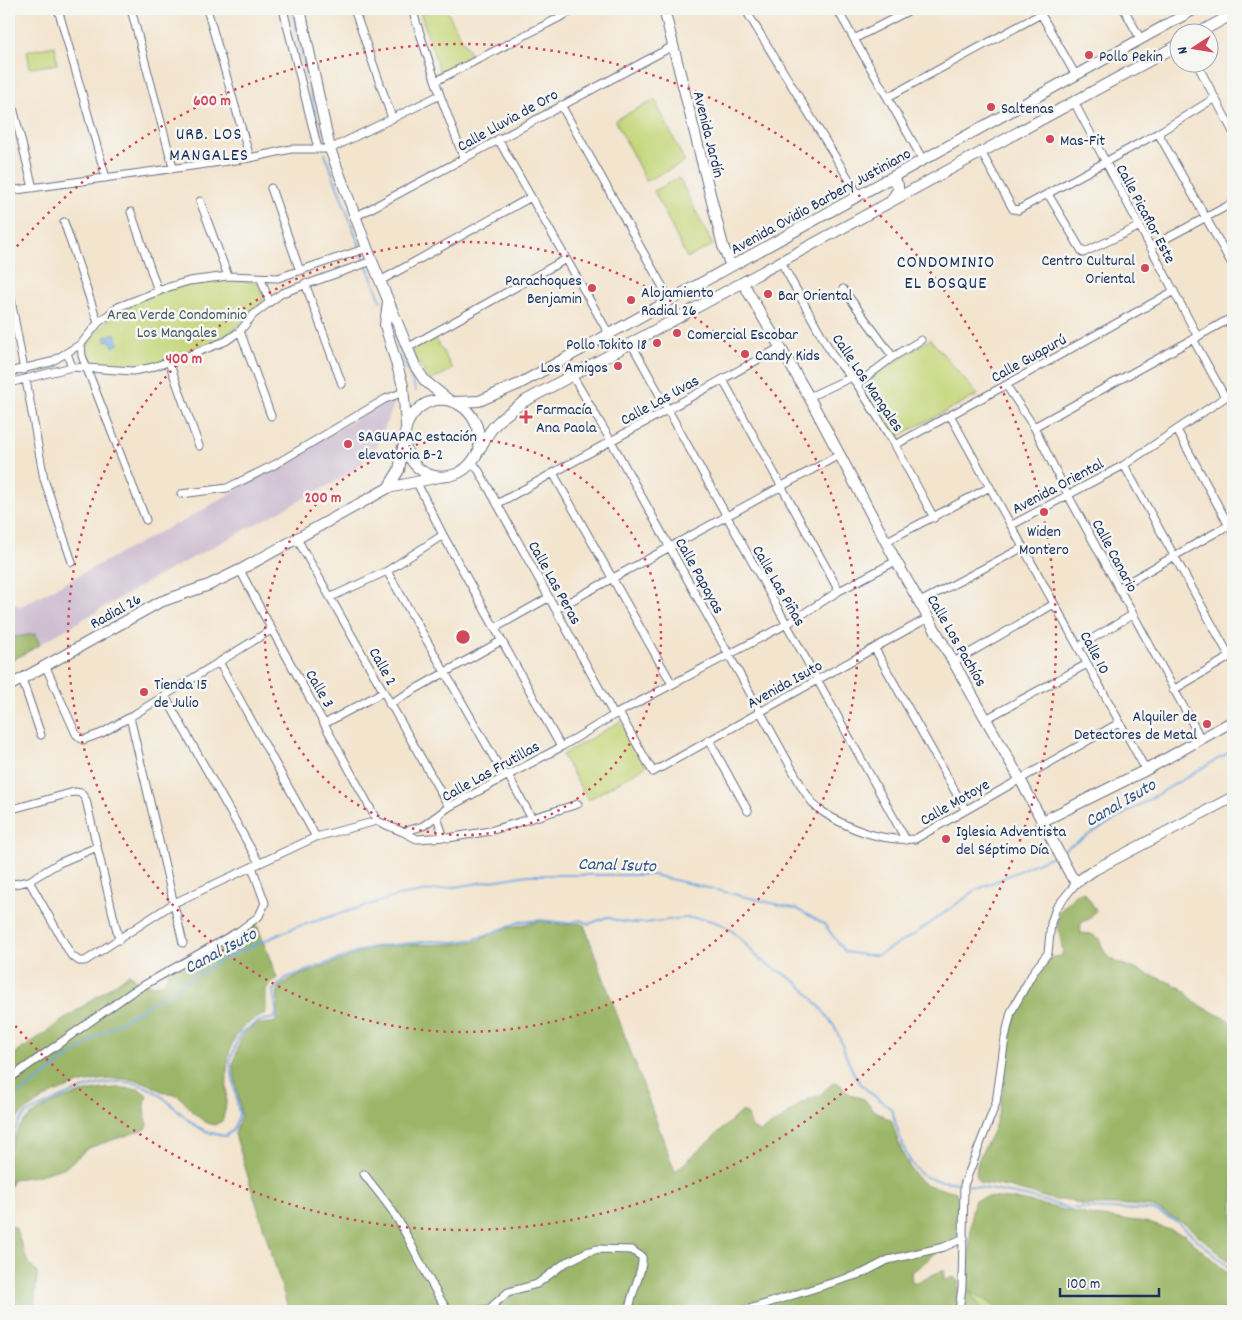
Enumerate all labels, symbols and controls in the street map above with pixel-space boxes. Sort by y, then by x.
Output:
north arrow [1170,22,1220,72]
text: N [1173,45,1194,56]
place label: Pollo Pekin [1099,46,1163,69]
marker: Pollo Pekin [1083,49,1095,61]
street label: Calle Lluvia de Oro [454,84,563,158]
street label: Avenida Jardín [686,89,729,180]
text: 600 m [193,91,231,113]
place label: Saltenas [1001,98,1054,121]
marker: Saltenas [985,101,997,113]
district label: URB. LOS MANGALES [169,123,249,169]
place label: Mas-Fit [1060,130,1105,153]
marker: Mas-Fit [1044,133,1056,145]
street label: Avenida Ovidio Barbery Justiniano [727,143,916,261]
street label: Calle Picaflor Este [1109,160,1181,268]
place label: Centro Cultural Oriental [1041,250,1135,291]
district label: CONDOMINIO EL BOSQUE [897,251,995,297]
marker: Centro Cultural Oriental [1139,262,1151,274]
place label: Parachoques Benjamin [505,270,582,311]
marker: Parachoques Benjamin [586,282,598,294]
place label: Alojamiento Radial 26 [641,282,714,323]
place label: Bar Oriental [778,285,853,308]
marker: Bar Oriental [762,288,774,300]
marker: Alojamiento Radial 26 [625,294,637,306]
park label: Area Verde Condominio Los Mangales [107,304,247,345]
place label: Comercial Escobar [687,324,798,347]
marker: Comercial Escobar [671,327,683,339]
street label: Calle Guapurú [987,329,1071,389]
street label: Calle Los Mangales [825,330,909,437]
place label: Pollo Tokito 18 [566,334,647,357]
marker: Pollo Tokito 18 [651,337,663,349]
place label: Candy Kids [755,345,820,368]
marker: Candy Kids [739,348,751,360]
text: 400 m [166,349,202,371]
place label: Los Amigos [540,357,608,380]
marker: Los Amigos [612,360,624,372]
street label: Calle Las Uvas [617,370,704,432]
place label: Farmacía Ana Paola [536,399,597,440]
marker: Farmacía Ana Paola [520,411,532,423]
place label: SAGUAPAC estación elevatoria B-2 [358,426,477,467]
marker: SAGUAPAC estación elevatoria B-2 [342,438,354,450]
street label: Avenida Oriental [1008,453,1108,521]
text: 200 m [305,488,341,510]
marker: Widen Montero [1038,506,1050,518]
street label: Calle Canario [1085,515,1143,597]
place label: Widen Montero [1019,521,1069,562]
street label: Calle Papayas [668,534,729,619]
street label: Calle Las Peras [521,537,586,630]
street label: Calle Las Piñas [745,542,810,631]
street label: Radial 26 [86,589,146,636]
street label: Calle Los Pachíos [920,591,992,692]
street label: Calle 10 [1073,627,1115,679]
centre of rings [454,628,472,646]
street label: Calle 2 [362,644,402,691]
street label: Avenida Isuto [743,655,827,715]
street label: Calle 3 [299,666,339,713]
place label: Tienda 15 de Julio [154,674,207,715]
marker: Tienda 15 de Julio [138,686,150,698]
place label: Alquiler de Detectores de Metal [1074,706,1197,747]
marker: Alquiler de Detectores de Metal [1201,718,1213,730]
street label: Calle Las Frutillas [438,736,545,809]
water label: Canal Isuto [1081,773,1162,835]
street label: Calle Motoye [916,774,994,832]
place label: Iglesia Adventista del Séptimo Día [956,821,1066,862]
marker: Iglesia Adventista del Séptimo Día [940,833,952,845]
water label: Canal Isuto [577,853,657,880]
water label: Canal Isuto [181,922,262,982]
scale bar [1060,1265,1158,1297]
text: 100 m [1067,1274,1100,1296]

